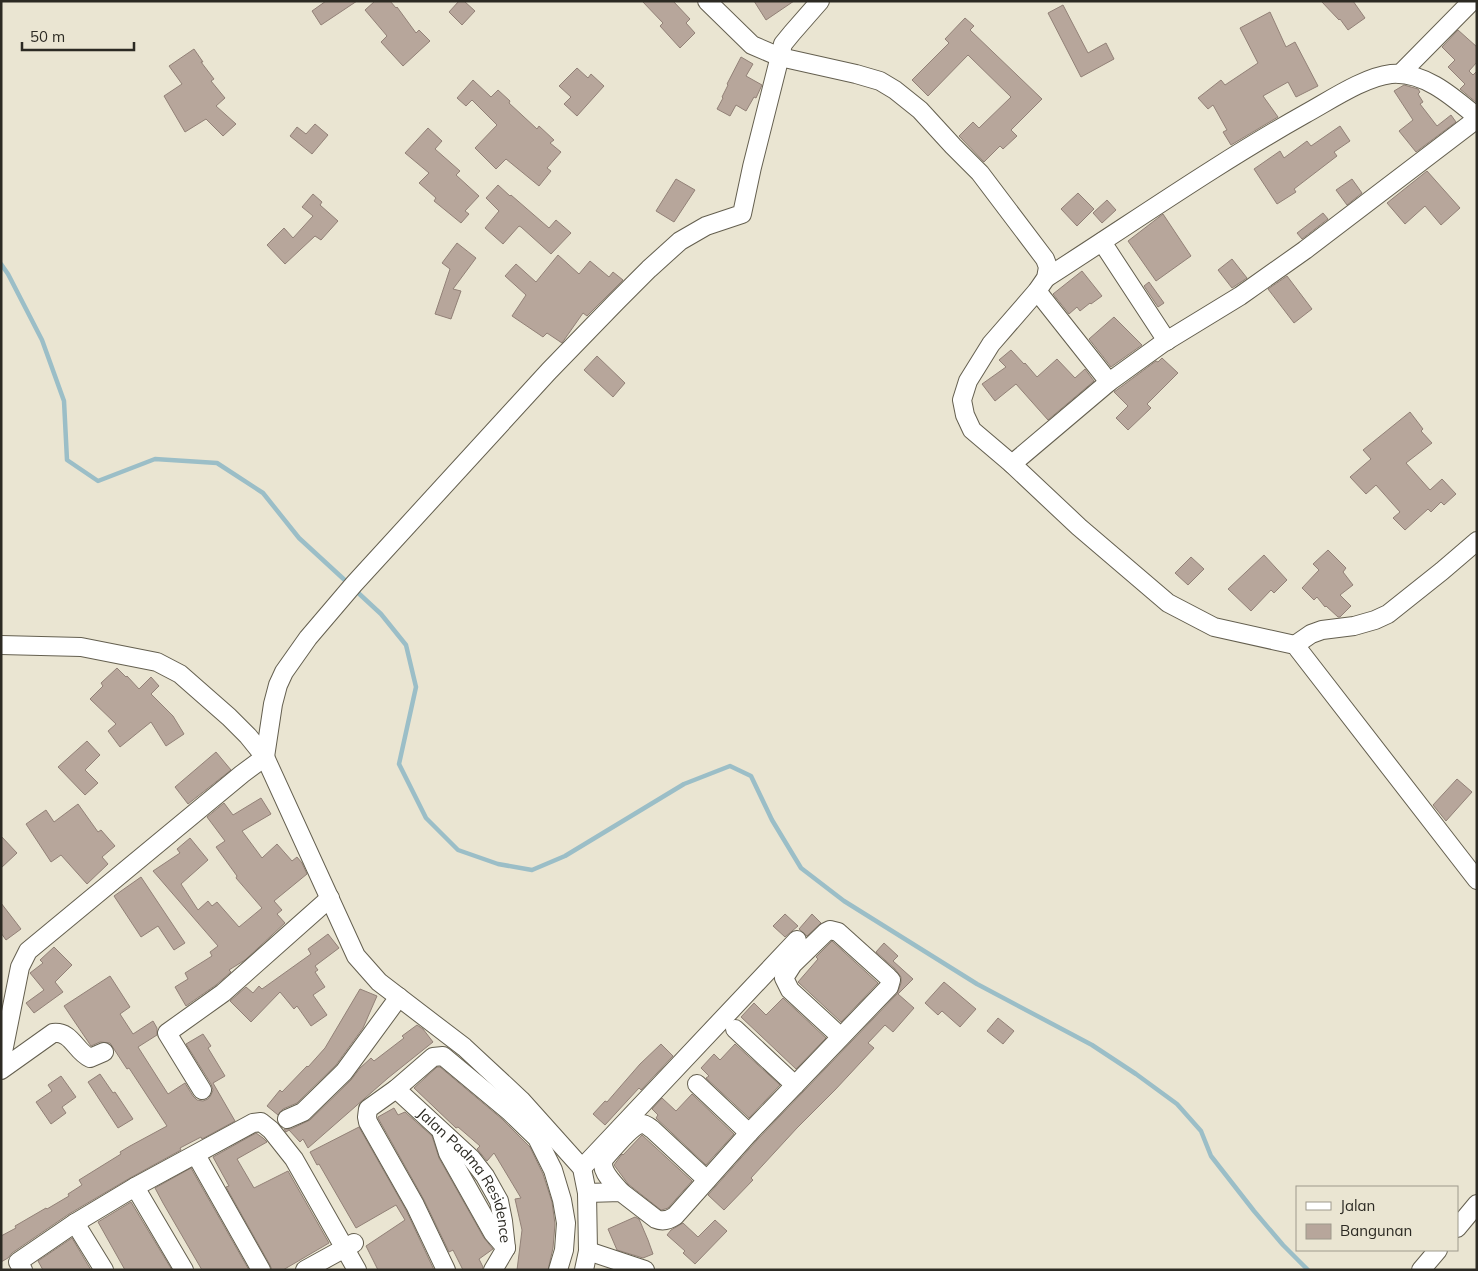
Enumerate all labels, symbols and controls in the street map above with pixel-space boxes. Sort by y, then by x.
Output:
scale bar [22,20,135,52]
text: 50 m [30,27,65,46]
street label: Jalan Padma Residence [414,1103,515,1244]
legend [1296,1186,1458,1251]
text: Jalan [1340,1196,1375,1215]
text: Bangunan [1340,1221,1412,1240]

